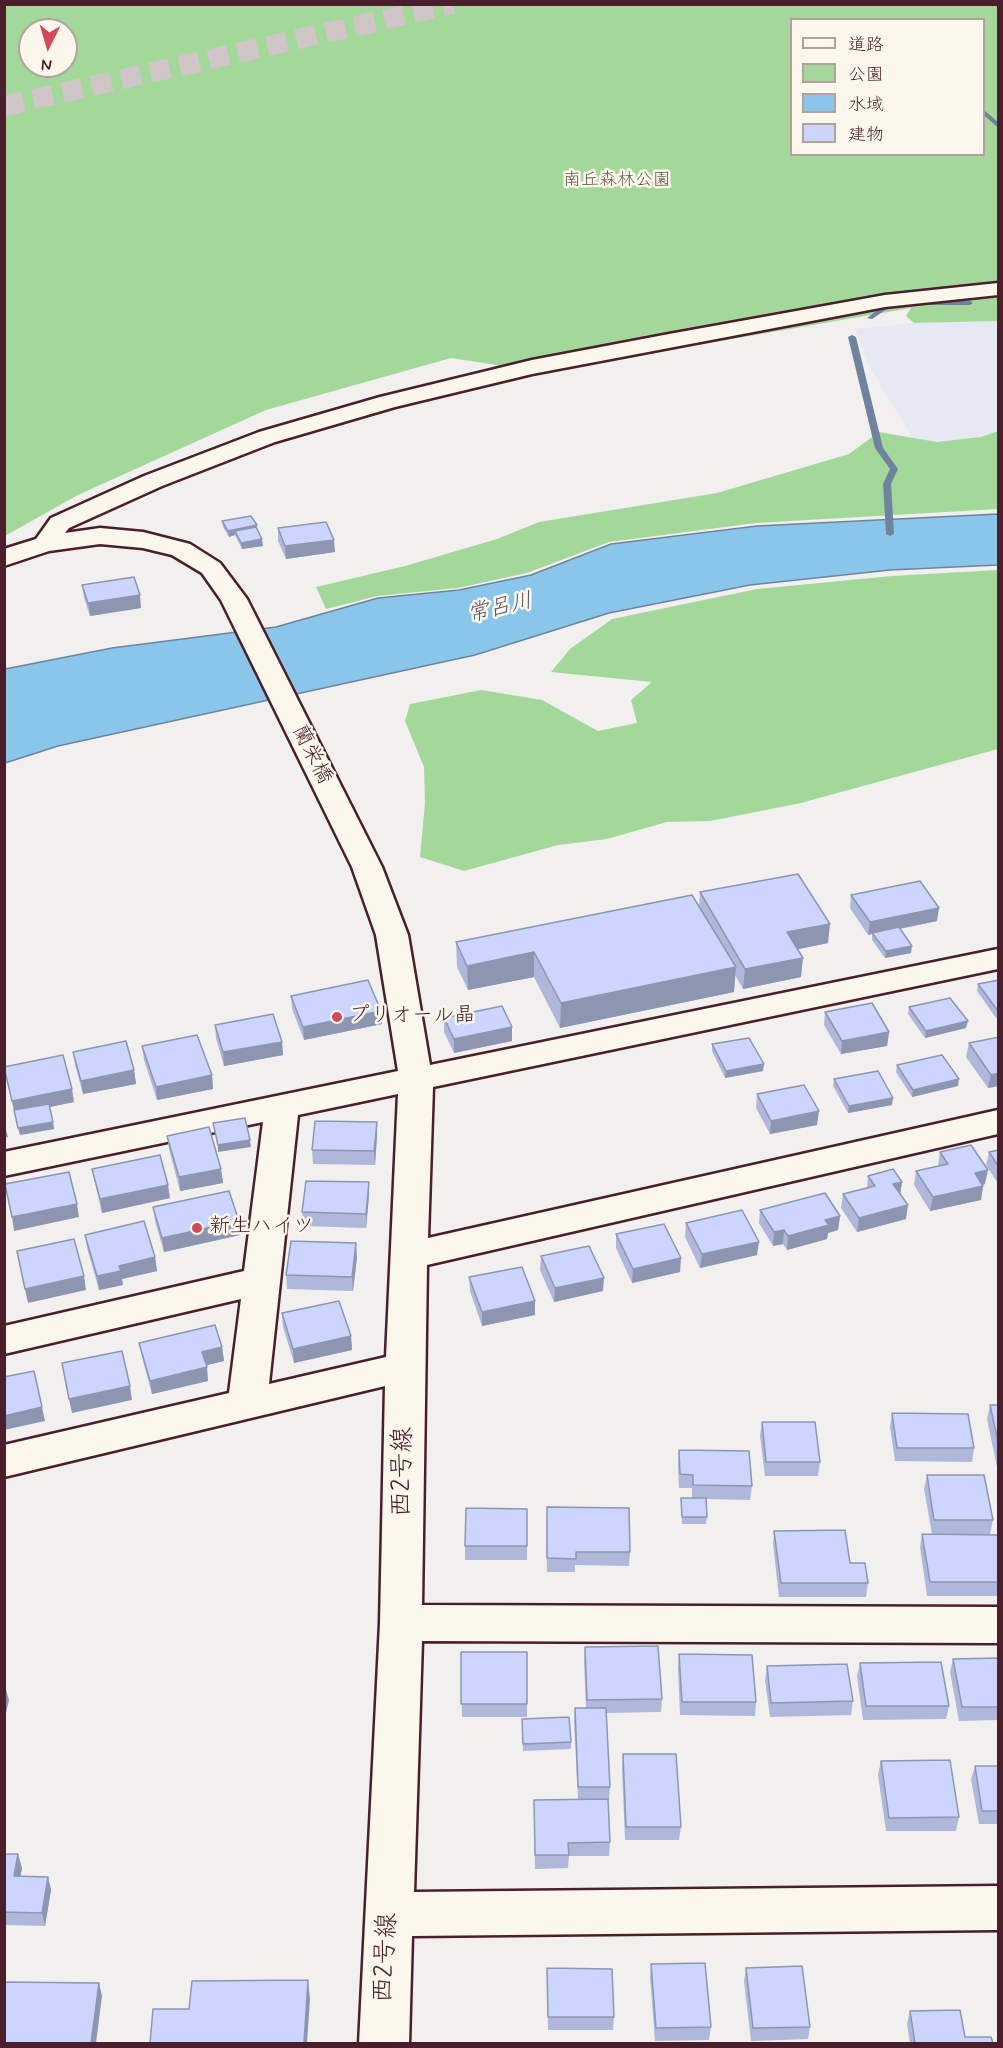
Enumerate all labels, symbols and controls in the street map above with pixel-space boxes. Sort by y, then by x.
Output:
north arrow [18,18,78,78]
legend [790,18,985,156]
text: 道路 [848,33,884,57]
text: N [40,54,53,75]
text: 公園 [848,63,884,87]
text: 水域 [848,93,884,117]
text: 建物 [848,123,884,147]
park label: 南丘森林公園 [563,170,671,192]
water label: 常呂川 [465,589,535,629]
street label: 蘭栄橋 [285,721,337,789]
place label: プリオール晶 [349,1004,475,1030]
marker: プリオール晶 [330,1010,344,1024]
place label: 新生ハイツ [209,1215,314,1241]
marker: 新生ハイツ [190,1221,204,1235]
street label: 西2号線 [388,1426,420,1518]
street label: 西2号線 [369,1912,405,2004]

